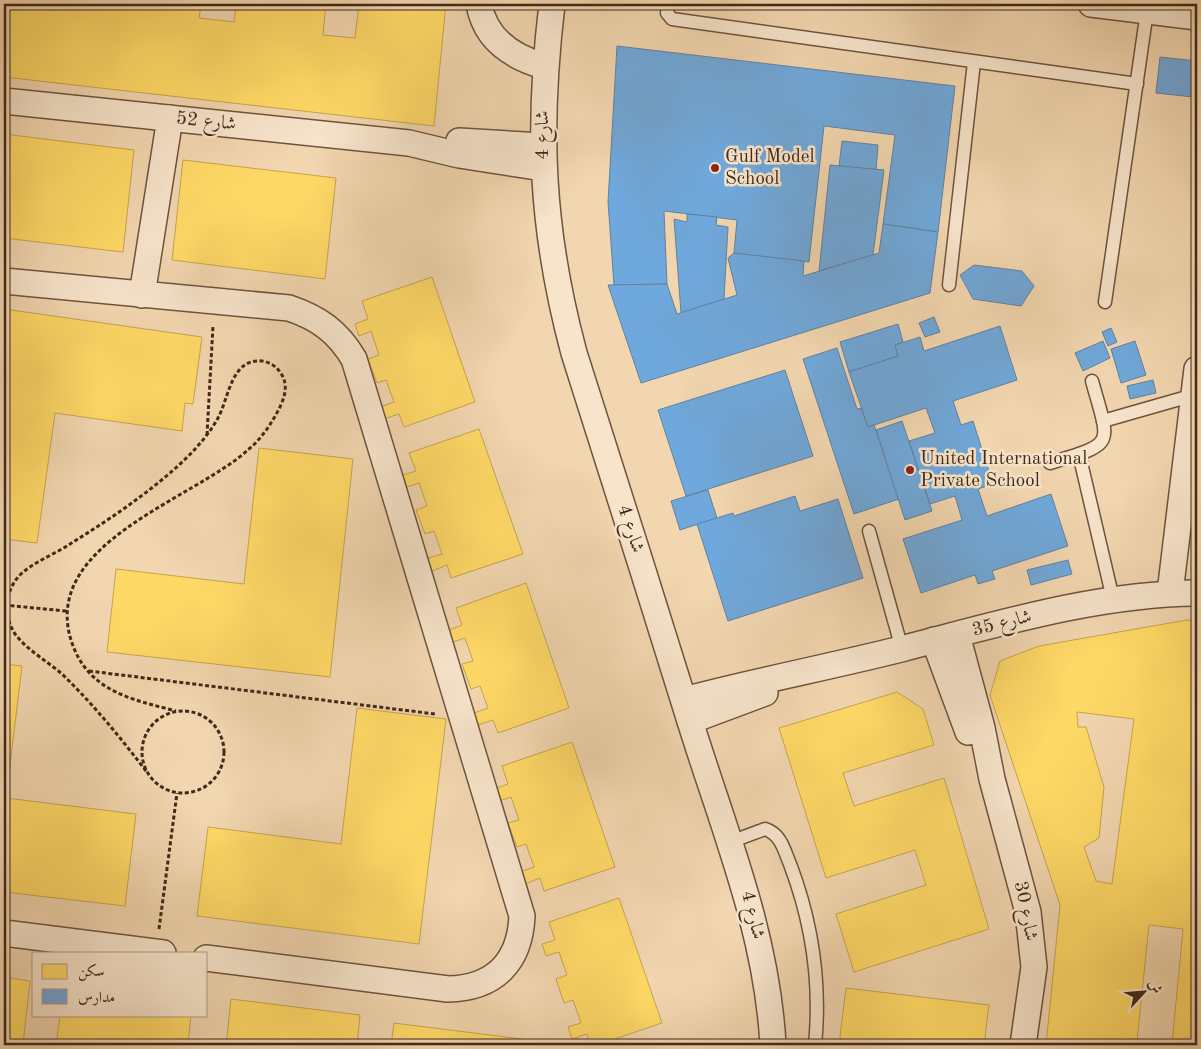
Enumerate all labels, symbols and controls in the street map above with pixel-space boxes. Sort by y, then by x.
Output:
street label: شارع 52 [175,109,237,139]
street label: شارع 4 [534,110,557,160]
place label: Gulf Model School [725,148,815,189]
marker: Gulf Model School [709,162,721,174]
place label: United International Private School [920,450,1087,491]
marker: United International Private School [904,464,916,476]
street label: شارع 4 [610,503,647,557]
street label: شارع 35 [970,607,1035,644]
street label: شارع 30 [1006,880,1040,943]
street label: شارع 4 [733,889,767,942]
legend [32,952,208,1016]
text: سكن [78,963,105,981]
north arrow [1118,966,1168,1016]
text: ش [1145,977,1164,996]
text: مدارس [78,991,115,1006]

